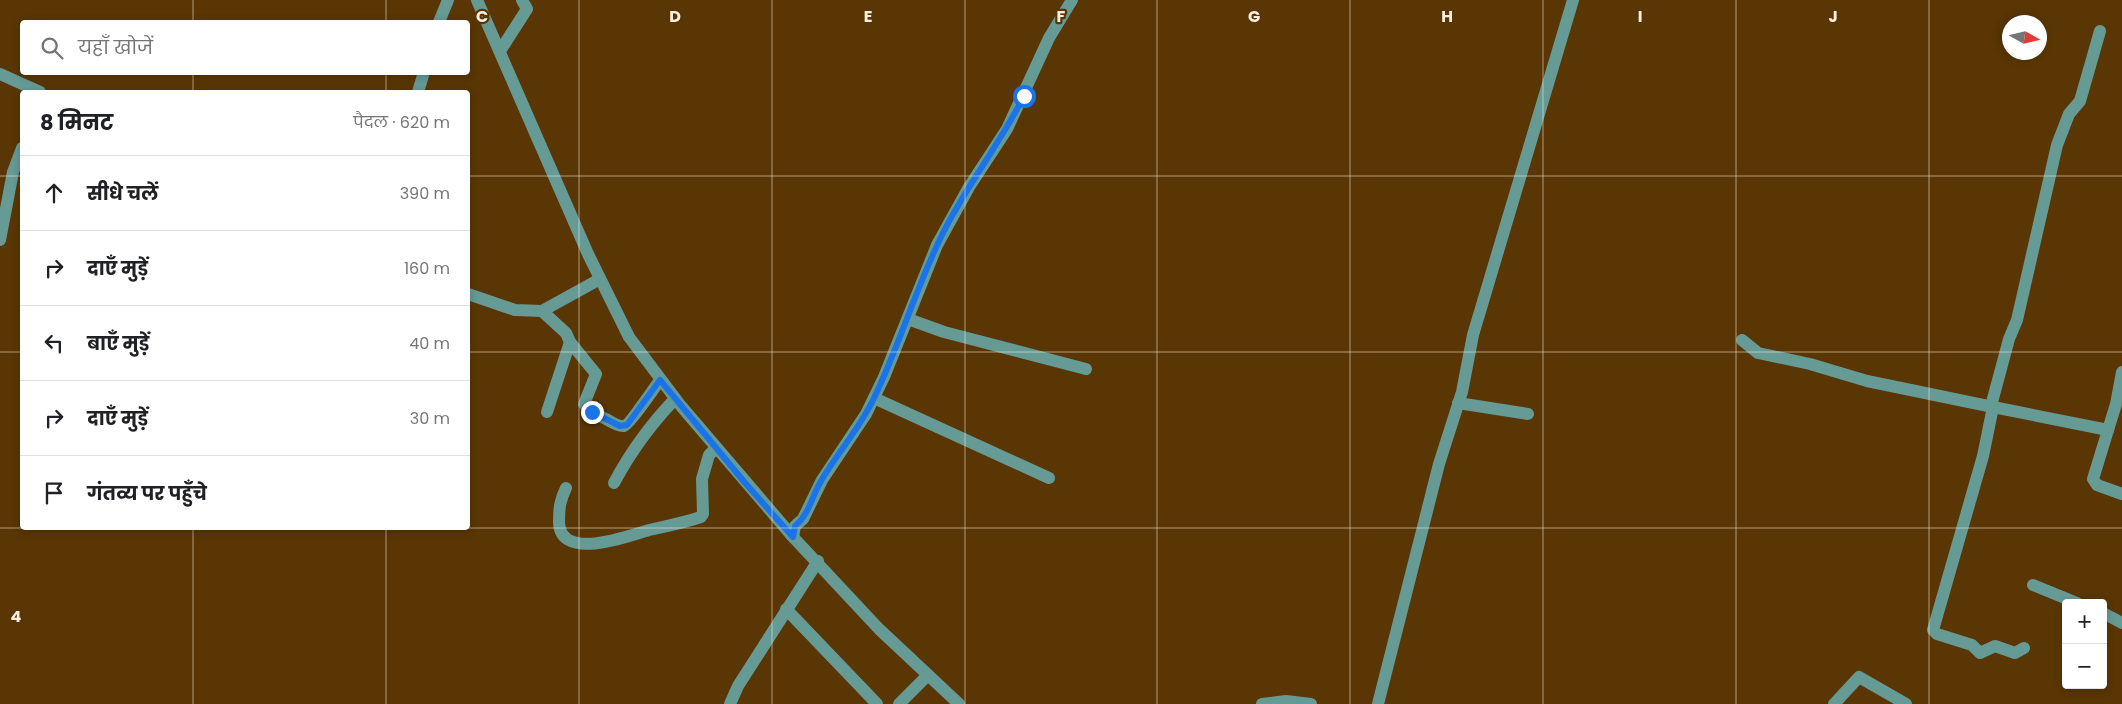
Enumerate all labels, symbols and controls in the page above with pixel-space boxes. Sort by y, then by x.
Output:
text: C [476,5,488,28]
text: D [669,5,681,28]
text: E [864,5,872,28]
text: F [1057,5,1066,28]
text: G [1248,5,1260,28]
text: H [1441,5,1453,28]
text: I [1638,5,1642,28]
text: J [1828,5,1838,28]
north arrow [2002,15,2047,60]
search box [20,20,470,75]
icon: search [38,34,66,62]
text: यहाँ खोजें [78,34,153,61]
route start [1013,85,1036,108]
text: 8 मिनट [40,108,113,137]
text: पैदल · 620 m [353,111,450,134]
icon: ahead [40,179,68,207]
text: सीधे चलें [87,180,158,207]
text: 390 m [400,182,450,205]
icon: right [40,254,68,282]
text: दाएँ मुड़ें [87,255,148,282]
text: 160 m [404,257,450,280]
icon: left [40,329,68,357]
text: बाएँ मुड़ें [87,330,149,357]
text: 40 m [409,332,450,355]
route end [581,401,604,424]
icon: right [40,404,68,432]
text: दाएँ मुड़ें [87,405,148,432]
text: 30 m [410,407,450,430]
icon: arrive [40,479,68,507]
text: गंतव्य पर पहुँचे [87,480,207,507]
map controls [2062,599,2107,689]
button: + [2062,599,2107,644]
text: 4 [11,605,22,628]
button: − [2062,644,2107,689]

